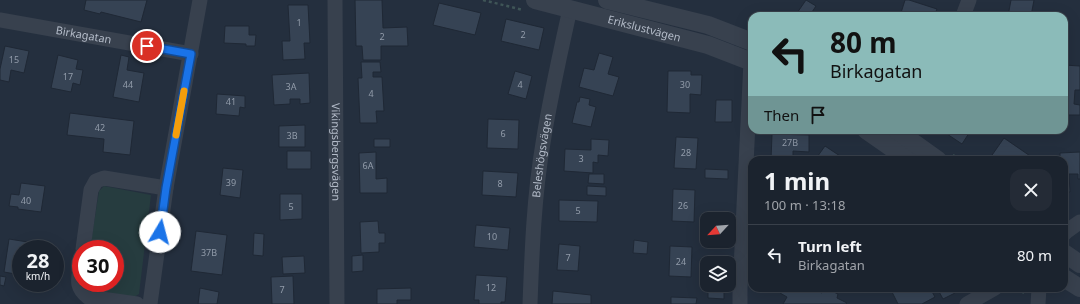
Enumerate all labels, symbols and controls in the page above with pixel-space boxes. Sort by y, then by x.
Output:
street label: Erikslustvägen [606,11,683,45]
house number: 1 [296,16,302,29]
street label: Birkagatan [55,22,113,47]
text: 80 m [830,23,897,61]
house number: 2 [520,28,526,41]
icon: left [764,28,816,80]
pin [130,29,164,63]
house number: 2 [379,30,385,43]
icon: arrive [136,35,158,57]
house number: 15 [9,53,19,66]
text: Birkagatan [830,59,922,83]
house number: 17 [63,70,73,83]
house number: 44 [123,78,133,91]
house number: 4 [517,78,523,91]
house number: 30 [680,78,690,91]
house number: 3A [286,80,297,93]
house number: 4 [368,87,374,100]
house number: 41 [226,95,236,108]
street label: Vikingsbergsvägen [329,103,344,201]
icon: arrive [807,104,829,126]
text: Then [764,105,799,125]
street label: Beleshögsvägen [528,112,555,198]
house number: 42 [95,121,105,134]
house number: 6 [500,127,506,140]
house number: 3B [287,129,298,142]
house number: 27B [782,136,798,149]
house number: 28 [681,146,691,159]
house number: 3 [578,152,584,165]
house number: 6A [363,159,374,172]
text: 1 min [764,164,830,197]
button: close [1010,169,1052,211]
house number: 39 [226,176,236,189]
house number: 8 [497,177,503,190]
house number: 40 [21,194,31,207]
text: 100 m · 13:18 [764,196,845,214]
house number: 26 [678,199,688,212]
house number: 5 [288,200,294,213]
house number: 5 [575,204,581,217]
position arrow [139,211,181,253]
north arrow [700,212,736,248]
map controls [700,212,736,292]
house number: 10 [487,230,497,243]
text: Turn left [798,236,862,256]
speed limit sign: 30 [72,240,124,292]
icon: left [764,244,786,266]
text: 80 m [1017,245,1052,265]
house number: 37B [201,246,217,259]
text: 28 [27,247,49,274]
house number: 7 [565,251,571,264]
house number: 24 [676,255,686,268]
button: layers [700,256,736,292]
text: Birkagatan [798,256,865,274]
text: km/h [26,269,50,283]
house number: 12 [486,281,496,294]
house number: 7 [279,283,285,296]

